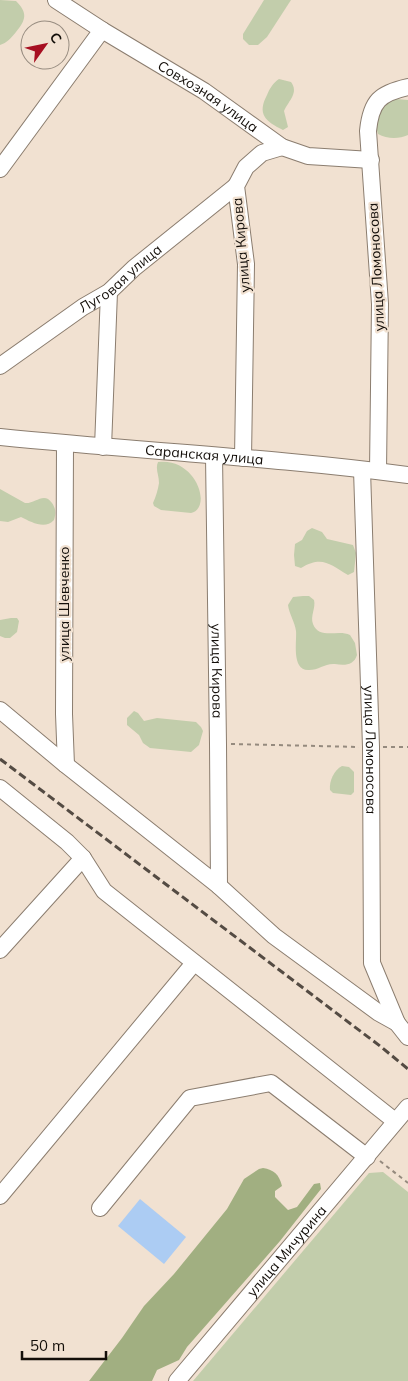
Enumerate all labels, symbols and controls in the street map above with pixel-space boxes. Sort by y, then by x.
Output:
north arrow [20,20,70,70]
text: С [46,29,66,47]
street label: Совхозная улица [154,56,262,136]
street label: улица Кирова [228,197,254,293]
street label: улица Ломоносова [364,202,388,332]
street label: Луговая улица [76,240,165,317]
street label: Саранская улица [144,441,264,468]
street label: улица Шевченко [55,547,73,661]
street label: улица Кирова [207,623,227,719]
street label: улица Ломоносова [360,685,380,814]
street label: улица Мичурина [243,1202,330,1300]
scale bar [22,1328,106,1360]
text: 50 m [30,1336,65,1355]

